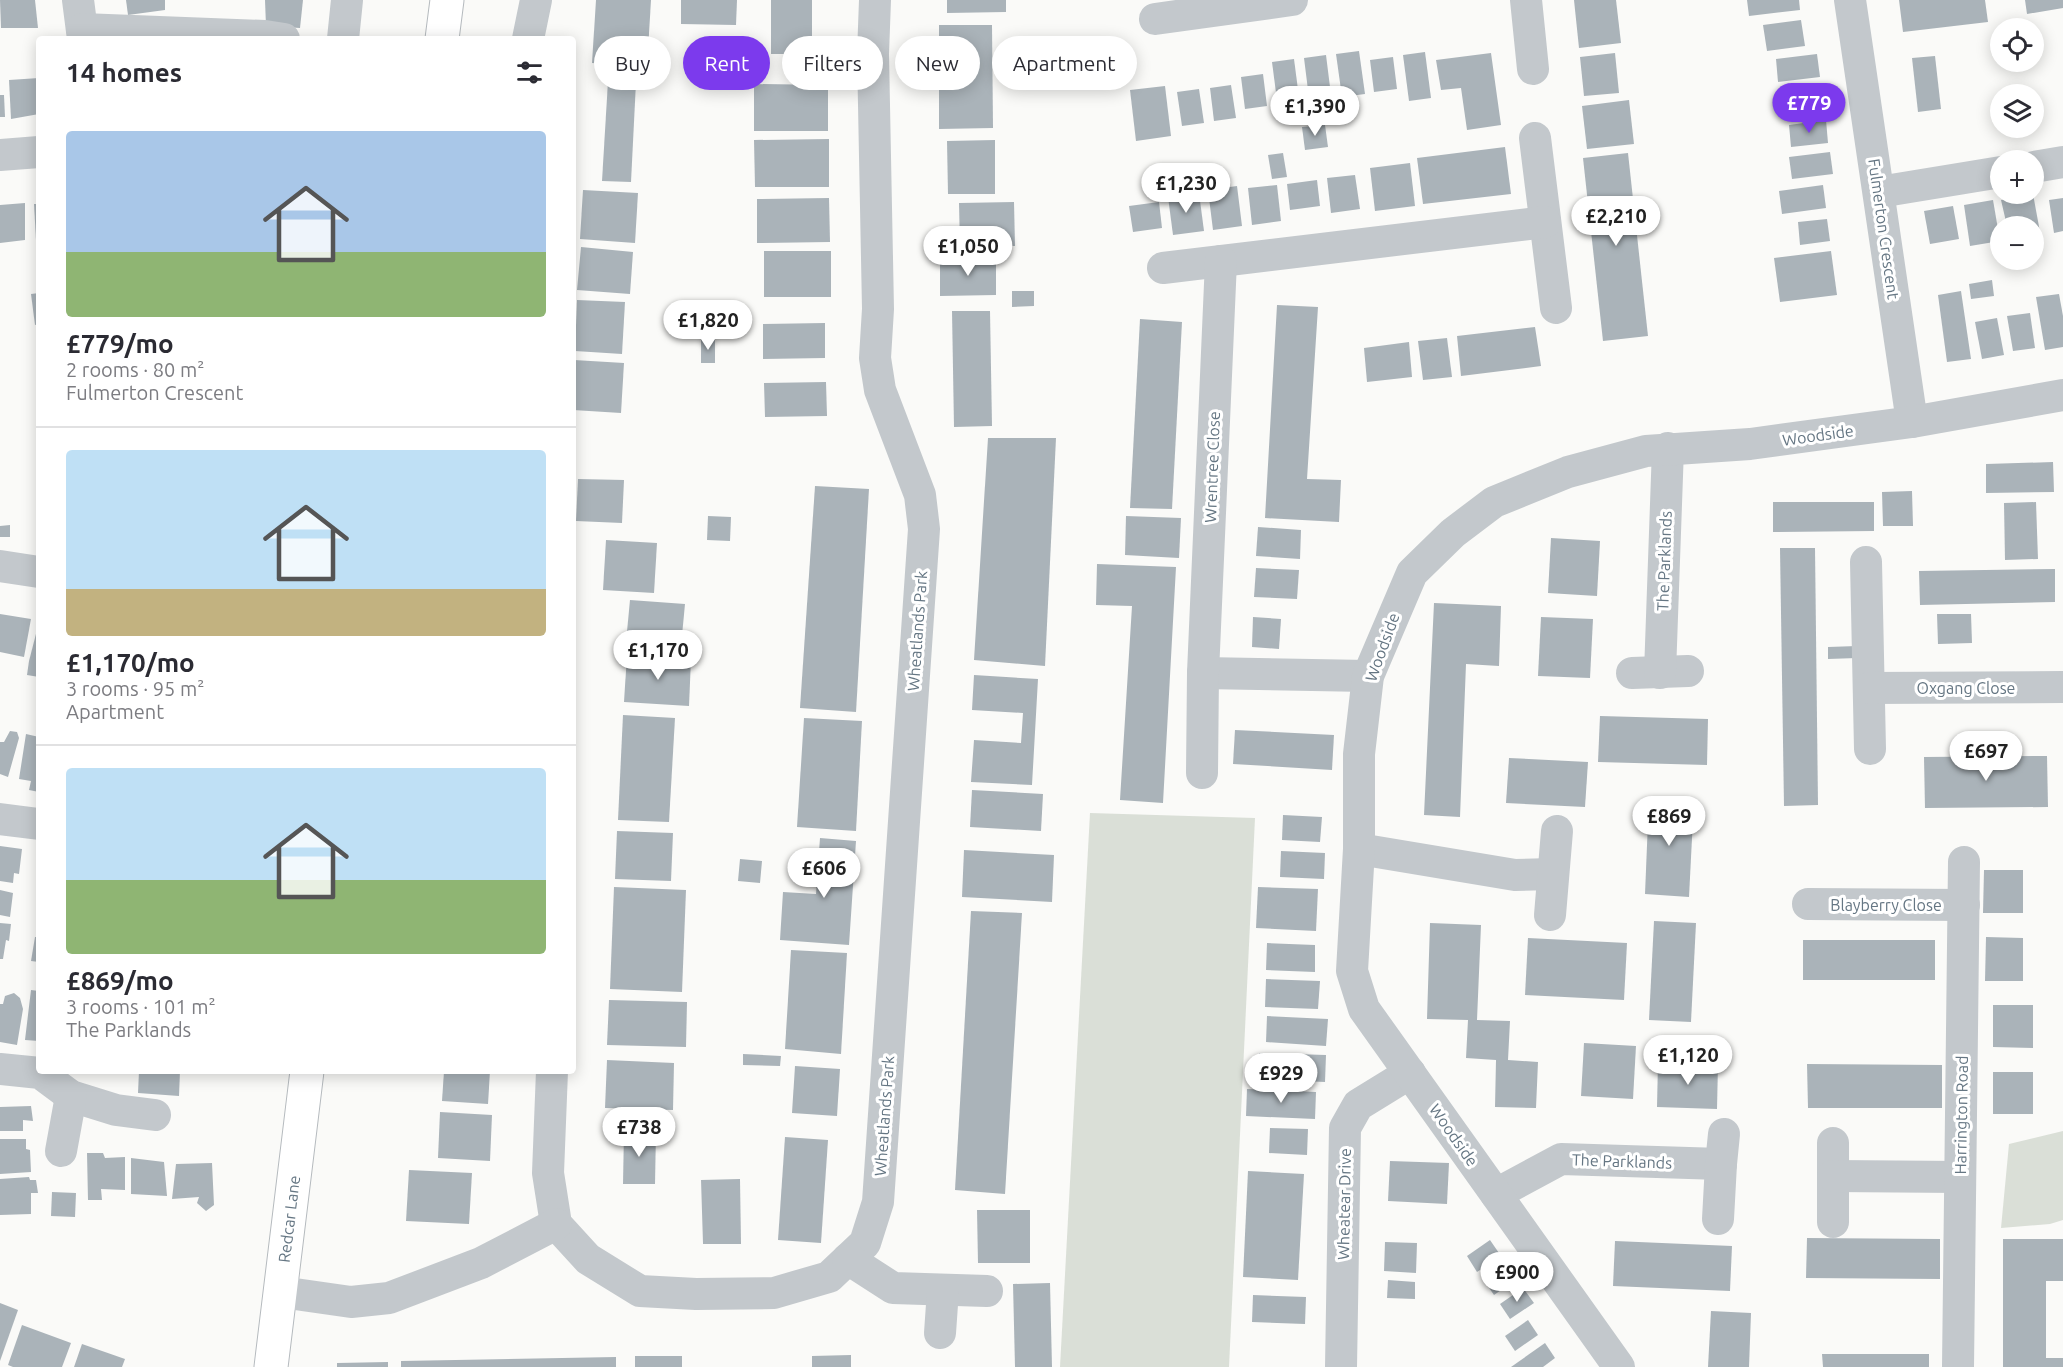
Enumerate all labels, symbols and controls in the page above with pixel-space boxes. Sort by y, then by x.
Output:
map controls [1990,18,2044,270]
button: locate [1990,18,2044,72]
chip: Buy [594,36,671,90]
chip: Rent [683,36,770,90]
chip: Filters [782,36,883,90]
chip: New [895,36,980,90]
chip: Apartment [992,36,1137,90]
icon: filters [513,56,546,89]
text: 14 homes [66,58,182,87]
pin: £779 [1773,83,1845,134]
button: layers [1990,84,2044,138]
pin: £1,390 [1266,86,1364,137]
text: £779 [1786,91,1832,114]
text: £1,390 [1284,94,1346,117]
button: + [1990,150,2044,204]
street label: Fulmerton Crescent [1865,157,1903,301]
pin: £1,230 [1137,163,1235,214]
icon: home [252,170,360,278]
text: £1,230 [1155,171,1217,194]
pin: £2,210 [1567,196,1665,247]
text: £2,210 [1585,204,1647,227]
button: − [1990,216,2044,270]
pin: £1,050 [919,226,1017,277]
text: £1,050 [937,234,999,257]
pin: £1,820 [659,300,757,351]
text: £1,820 [677,308,739,331]
text: £779/mo [66,329,174,358]
text: 2 rooms · 80 m² [66,358,204,381]
text: Fulmerton Crescent [66,381,243,404]
street label: Wrentree Close [1201,411,1223,523]
street label: Woodside [1781,421,1855,449]
icon: home [252,489,360,597]
street label: The Parklands [1653,511,1675,611]
street label: Wheatlands Park [904,570,930,692]
street label: Woodside [1361,610,1403,684]
pin: £1,170 [609,630,707,681]
text: £1,170 [627,638,689,661]
text: £1,170/mo [66,648,195,677]
text: 3 rooms · 95 m² [66,677,204,700]
street label: Oxgang Close [1917,679,2015,697]
text: Apartment [66,700,164,723]
pin: £697 [1950,731,2022,782]
text: £697 [1963,739,2009,762]
pin: £869 [1633,796,1705,847]
text: £869 [1646,804,1692,827]
icon: home [252,807,360,915]
pin: £606 [788,848,860,899]
text: £606 [801,856,847,879]
street label: Blayberry Close [1830,896,1942,914]
text: £869/mo [66,966,174,995]
text: 3 rooms · 101 m² [66,995,216,1018]
text: The Parklands [66,1018,191,1041]
pin: £1,120 [1639,1035,1737,1086]
text: £1,120 [1657,1043,1719,1066]
pin: £929 [1245,1053,1317,1104]
street label: Wheatlands Park [871,1055,897,1177]
street label: Harrington Road [1951,1055,1971,1175]
text: £929 [1258,1061,1304,1084]
street label: Woodside [1426,1100,1482,1170]
pin: £738 [603,1107,675,1158]
text: £738 [616,1115,662,1138]
street label: Wheatear Drive [1334,1148,1354,1260]
street label: The Parklands [1572,1150,1672,1172]
street label: Redcar Lane [275,1174,303,1264]
pin: £900 [1481,1252,1553,1303]
text: £900 [1494,1260,1540,1283]

